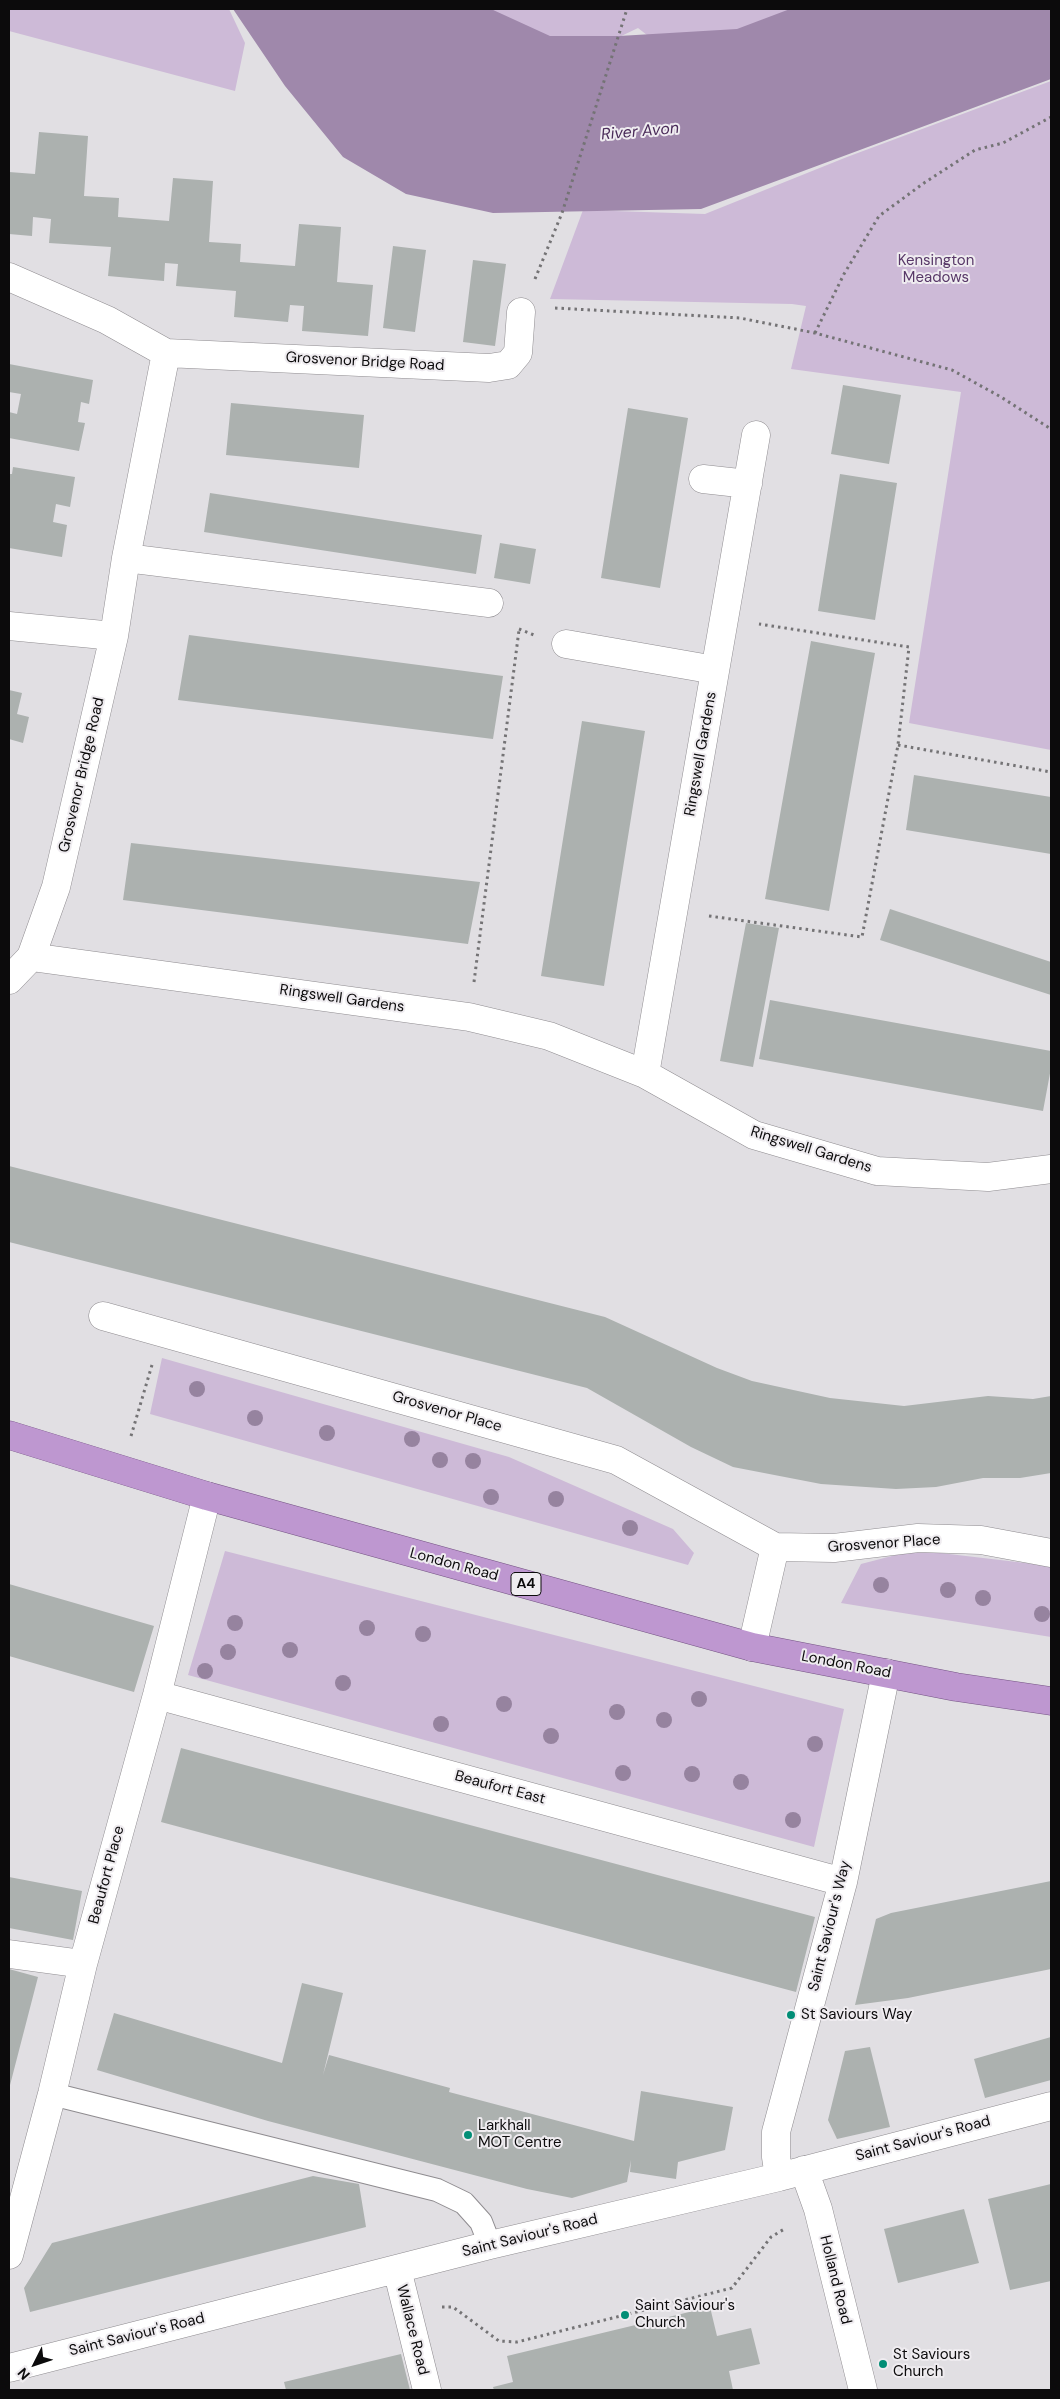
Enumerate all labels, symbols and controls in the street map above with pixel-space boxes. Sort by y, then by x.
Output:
water label: River Avon [600,119,680,145]
park label: Kensington Meadows [898,252,974,287]
street label: Grosvenor Bridge Road [285,349,445,375]
street label: Ringswell Gardens [681,690,721,818]
street label: Grosvenor Bridge Road [55,696,109,854]
street label: Ringswell Gardens [278,981,406,1017]
street label: Ringswell Gardens [748,1123,874,1177]
street label: Grosvenor Place [390,1388,504,1436]
street label: Grosvenor Place [827,1531,941,1557]
street label: London Road [408,1545,500,1585]
road number: A4 [511,1572,541,1596]
street label: London Road [800,1647,892,1683]
street label: Beaufort East [453,1767,547,1809]
street label: Beaufort Place [85,1824,129,1926]
street label: Saint Saviour's Way [805,1859,855,1993]
place label: St Saviours Way [801,2006,912,2024]
marker: St Saviours Way [785,2009,797,2021]
street label: Saint Saviour's Road [854,2112,992,2166]
place label: Larkhall MOT Centre [478,2117,562,2152]
marker: Larkhall MOT Centre [462,2129,474,2141]
street label: Saint Saviour's Road [460,2210,600,2262]
street label: Holland Road [815,2234,855,2326]
street label: Wallace Road [392,2283,432,2377]
place label: Saint Saviour's Church [635,2297,735,2332]
street label: Saint Saviour's Road [67,2309,207,2361]
marker: Saint Saviour's Church [619,2309,631,2321]
north arrow [10,2339,60,2389]
place label: St Saviours Church [893,2346,970,2381]
marker: St Saviours Church [877,2358,889,2370]
text: N [14,2364,34,2384]

